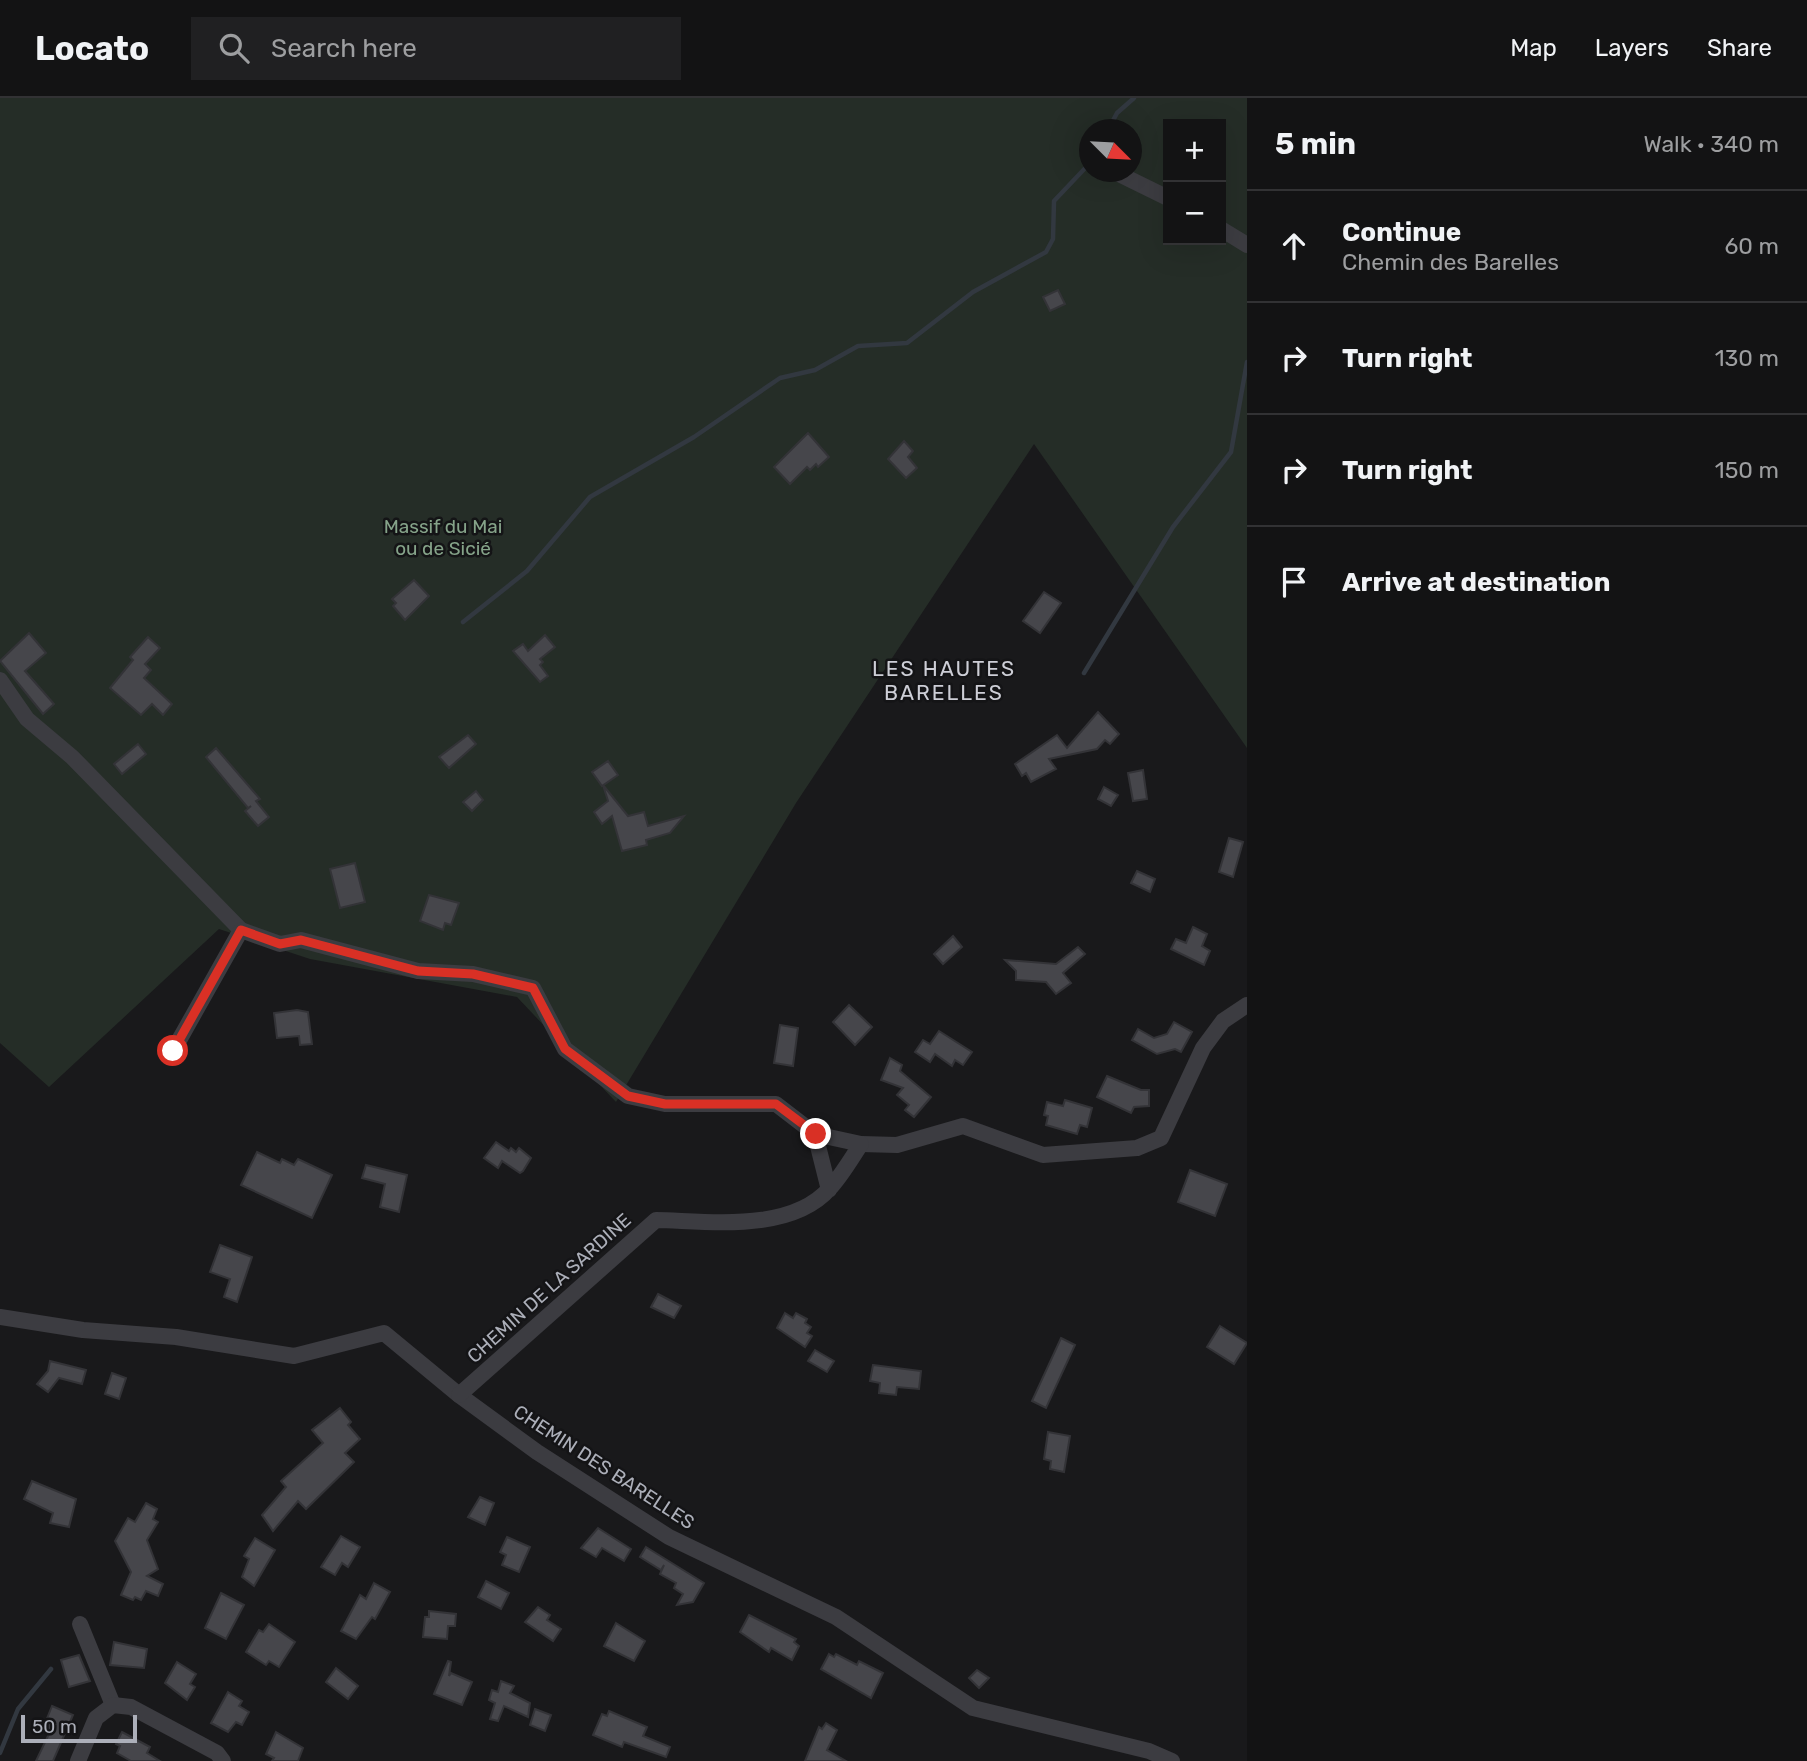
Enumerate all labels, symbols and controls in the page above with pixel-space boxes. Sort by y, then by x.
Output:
search box [191,17,681,80]
text: Locato [35,29,149,68]
icon: search [215,29,253,67]
text: Search here [271,33,417,64]
text: Map [1510,34,1557,62]
text: Layers [1595,34,1669,62]
text: Share [1707,34,1772,62]
north arrow [1079,119,1142,182]
map controls [1163,119,1226,245]
button: + [1163,119,1226,182]
text: 5 min [1275,126,1356,162]
text: Walk · 340 m [1644,130,1779,158]
button: − [1163,182,1226,245]
text: Continue [1342,217,1461,248]
icon: ahead [1275,227,1313,265]
text: 60 m [1724,232,1779,260]
text: Chemin des Barelles [1342,248,1559,276]
icon: right [1275,339,1313,377]
text: Turn right [1342,343,1472,374]
text: 130 m [1715,344,1779,372]
icon: right [1275,451,1313,489]
text: Turn right [1342,455,1472,486]
text: 150 m [1715,456,1779,484]
park label: Massif du Mai ou de Sicié [384,515,502,560]
icon: arrive [1275,563,1313,601]
text: Arrive at destination [1342,567,1610,598]
district label: LES HAUTES BARELLES [872,656,1016,705]
route start [157,1035,188,1066]
route end [800,1118,831,1149]
street label: CHEMIN DE LA SARDINE [462,1208,636,1368]
street label: CHEMIN DES BARELLES [509,1400,699,1534]
scale bar [21,1712,136,1744]
text: 50 m [32,1715,77,1738]

